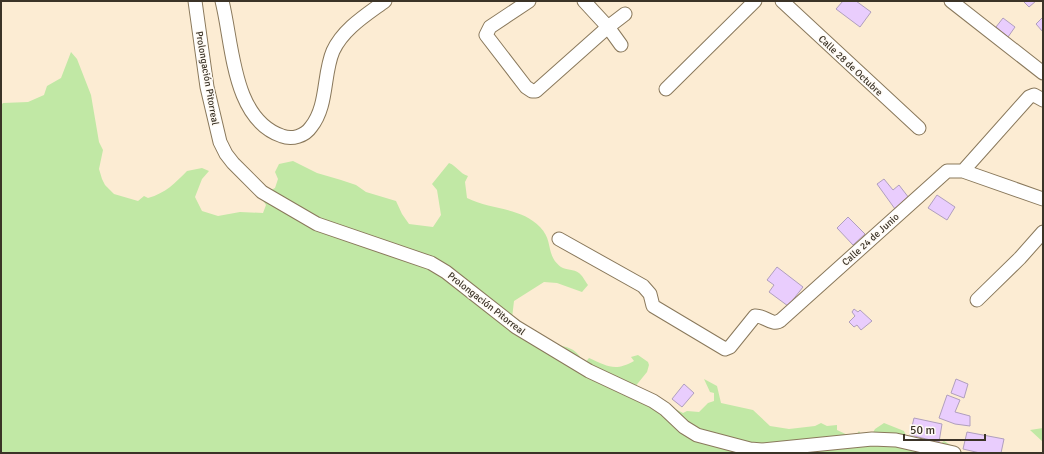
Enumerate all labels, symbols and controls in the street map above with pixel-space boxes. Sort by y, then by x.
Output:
street label: Prolongación Pitorreal [193,30,221,126]
street label: Calle 28 de Octubre [816,33,885,99]
street label: Calle 24 de Junio [840,211,902,269]
street label: Prolongación Pitorreal [445,270,528,338]
scale bar [904,416,985,442]
text: 50 m [910,423,935,438]

